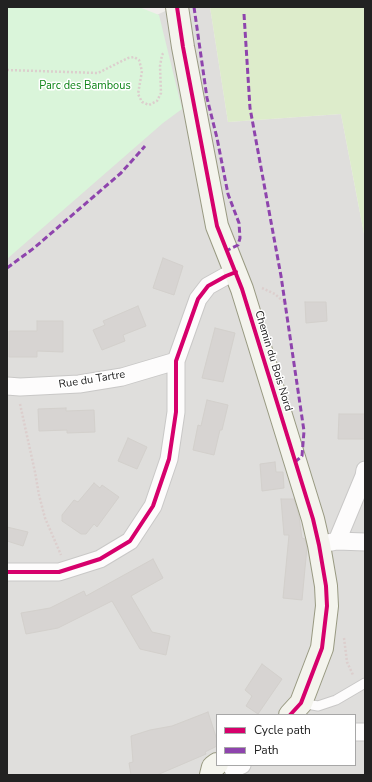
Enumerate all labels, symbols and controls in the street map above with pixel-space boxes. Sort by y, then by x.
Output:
park label: Parc des Bambous [39,79,131,93]
street label: Chemin du Bois Nord [251,309,295,413]
street label: Rue du Tartre [58,368,126,392]
legend [216,714,356,766]
text: Cycle path [254,722,311,738]
text: Path [254,742,279,758]

